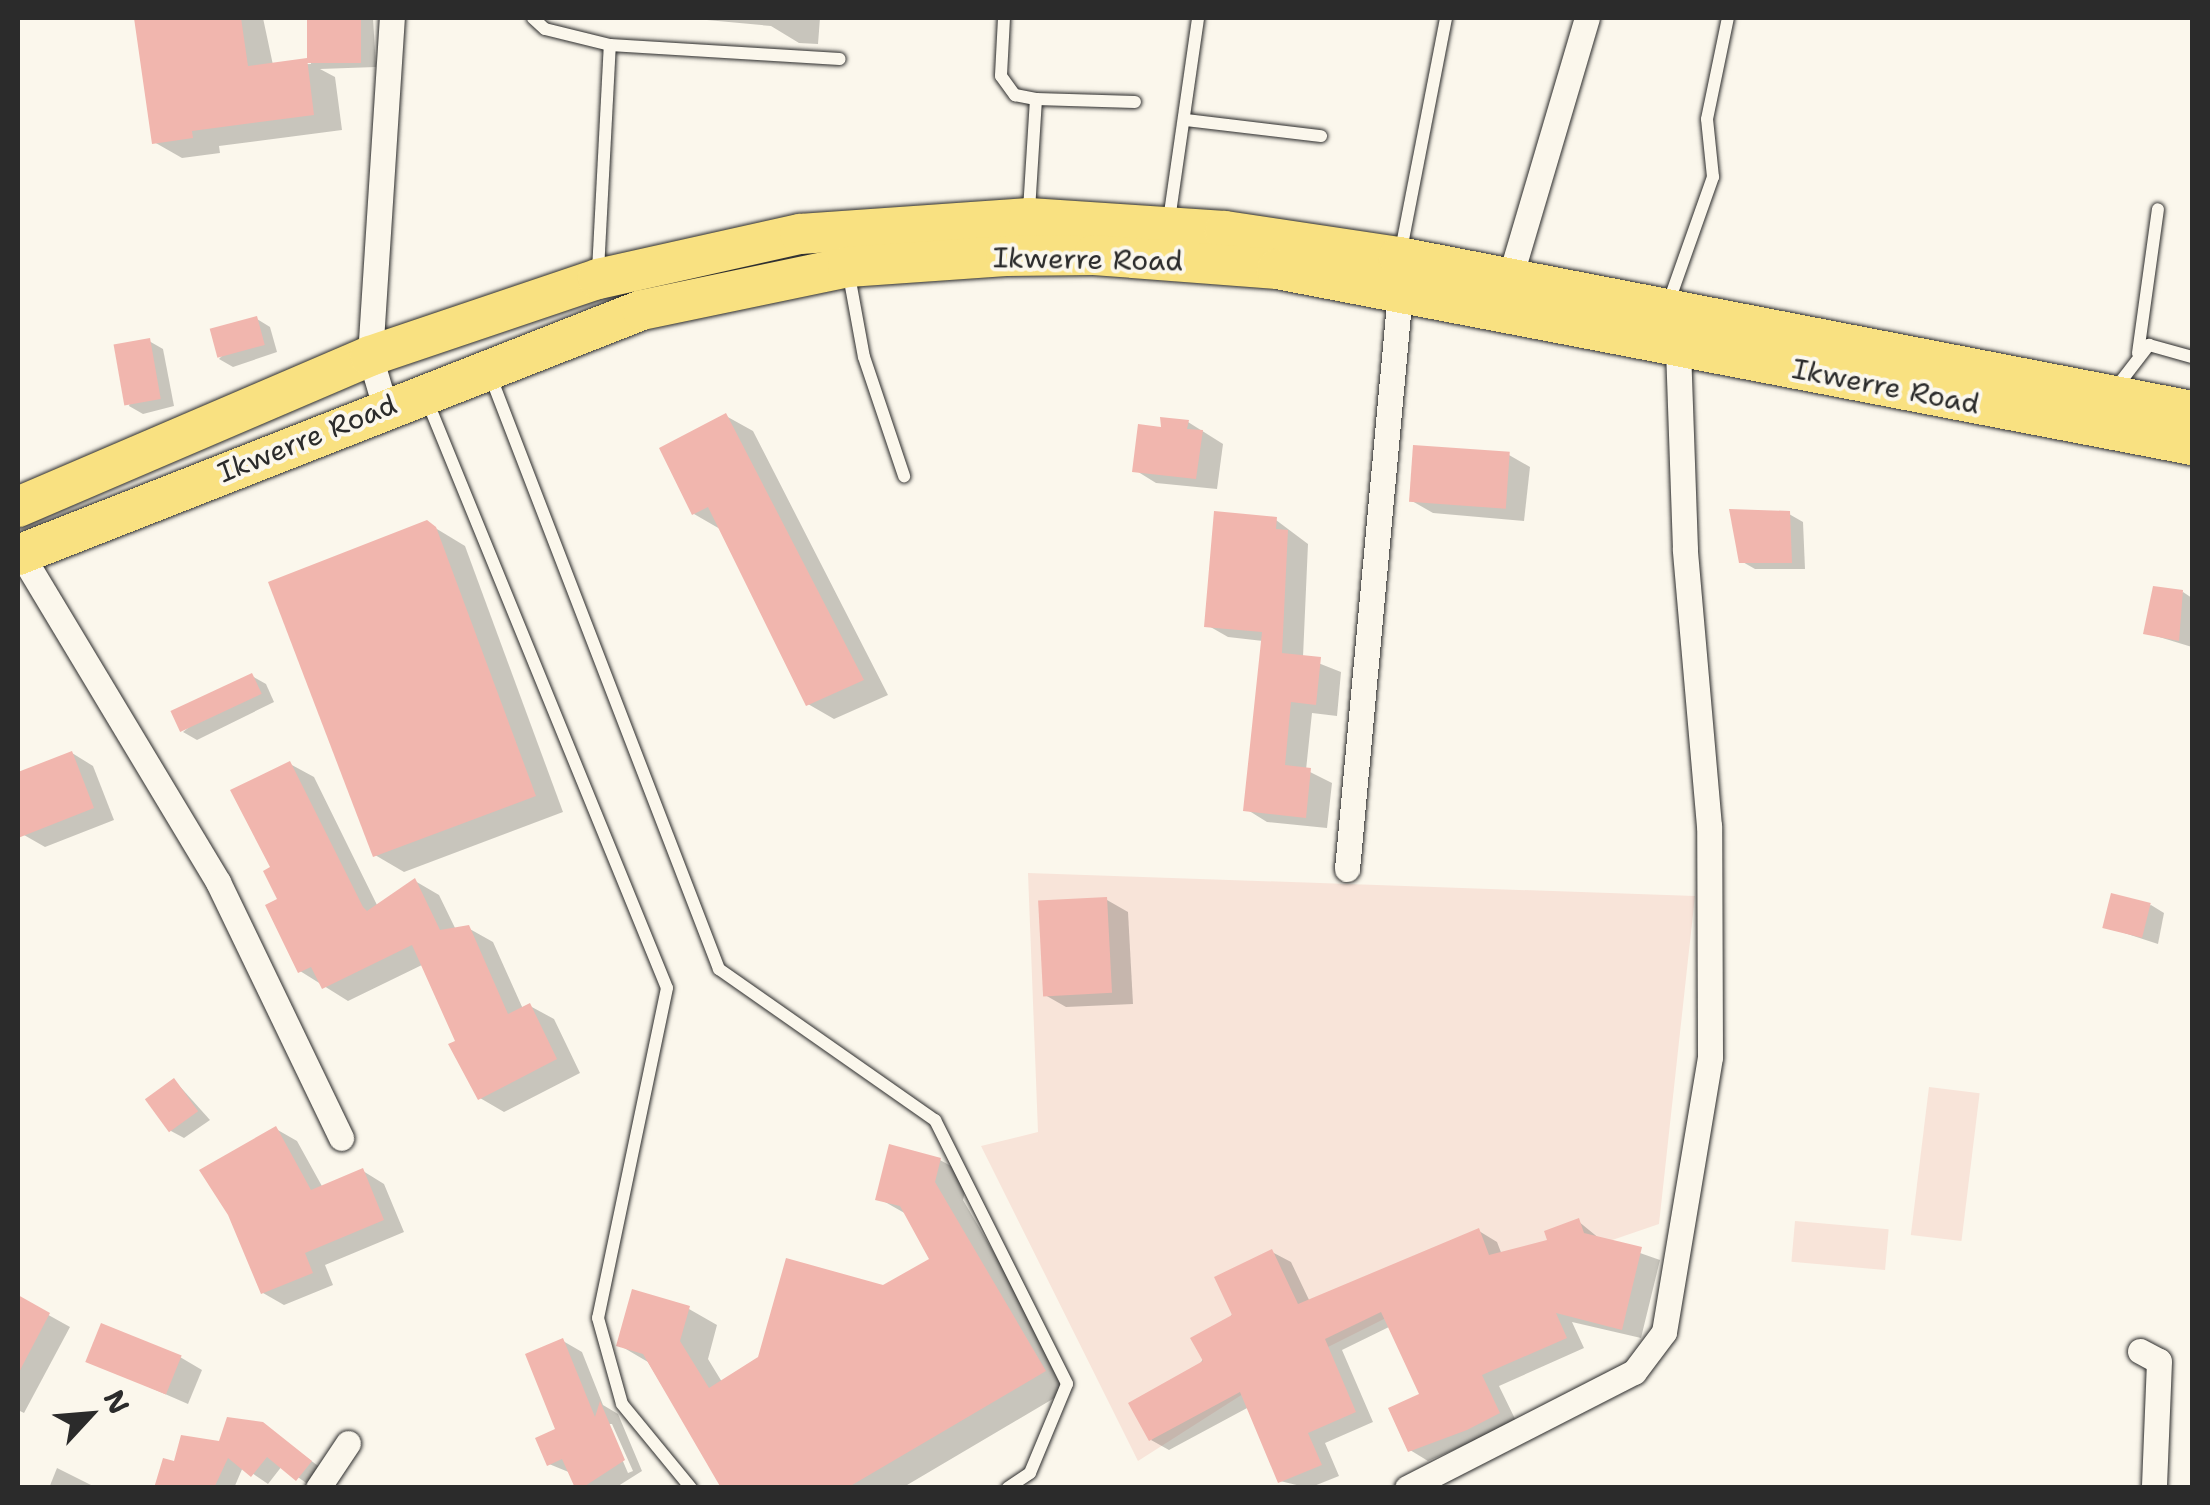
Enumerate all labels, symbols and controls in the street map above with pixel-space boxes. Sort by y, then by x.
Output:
street label: Ikwerre Road [993,241,1183,277]
street label: Ikwerre Road [1790,351,1982,421]
street label: Ikwerre Road [213,387,401,489]
north arrow [40,1365,140,1465]
text: N [95,1384,139,1420]

